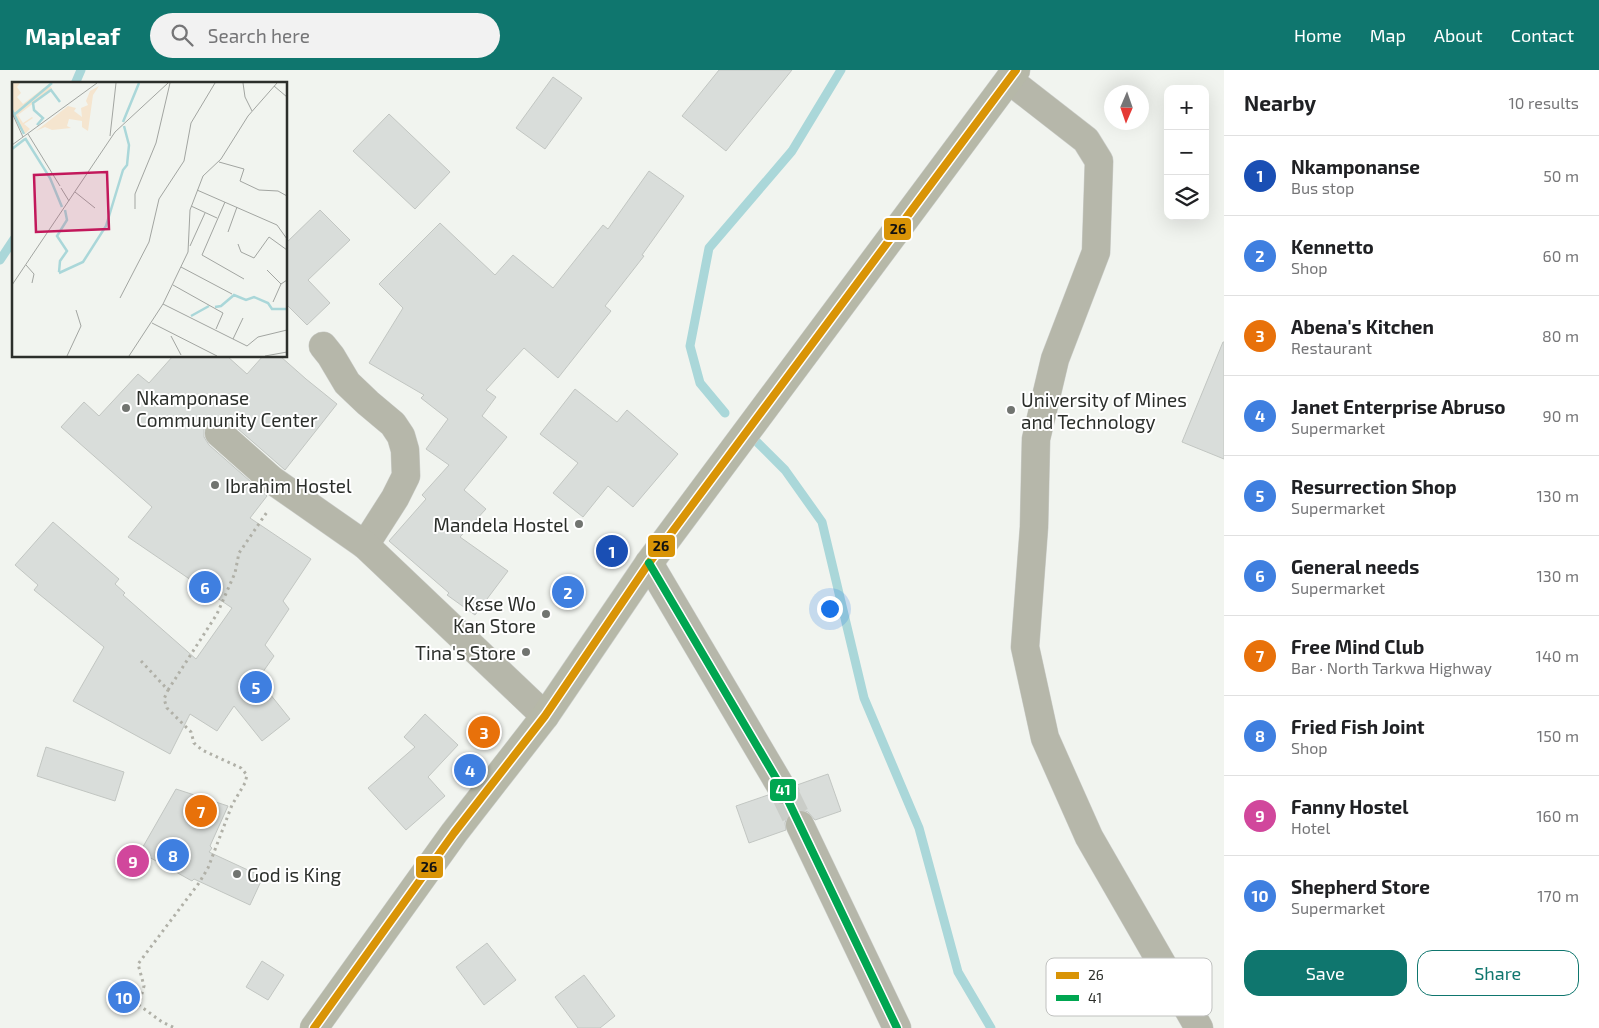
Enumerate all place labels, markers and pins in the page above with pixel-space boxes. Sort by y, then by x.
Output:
place label: Nkamponase Commununity Center [136,386,318,431]
place label: University of Mines and Technology [1021,388,1187,433]
marker: Nkamponase Commununity Center [120,402,132,414]
marker: University of Mines and Technology [1005,404,1017,416]
place label: Ibrahim Hostel [225,474,352,497]
marker: Ibrahim Hostel [209,479,221,491]
place label: Mandela Hostel [433,513,569,536]
marker: Mandela Hostel [573,518,585,530]
pin: 1 [596,532,628,570]
pin: 6 [189,568,221,606]
pin: 2 [552,573,584,611]
place label: Kɛse Wo Kan Store [453,592,536,637]
marker: Kɛse Wo Kan Store [540,608,552,620]
place label: Tina's Store [415,641,516,664]
marker: Tina's Store [520,646,532,658]
pin: 5 [240,668,272,706]
pin: 3 [468,713,500,751]
pin: 4 [454,751,486,789]
pin: 7 [185,792,217,830]
pin: 8 [157,836,189,874]
pin: 9 [117,842,149,880]
place label: God is King [247,863,341,886]
marker: God is King [231,868,243,880]
pin: 10 [108,978,140,1016]

